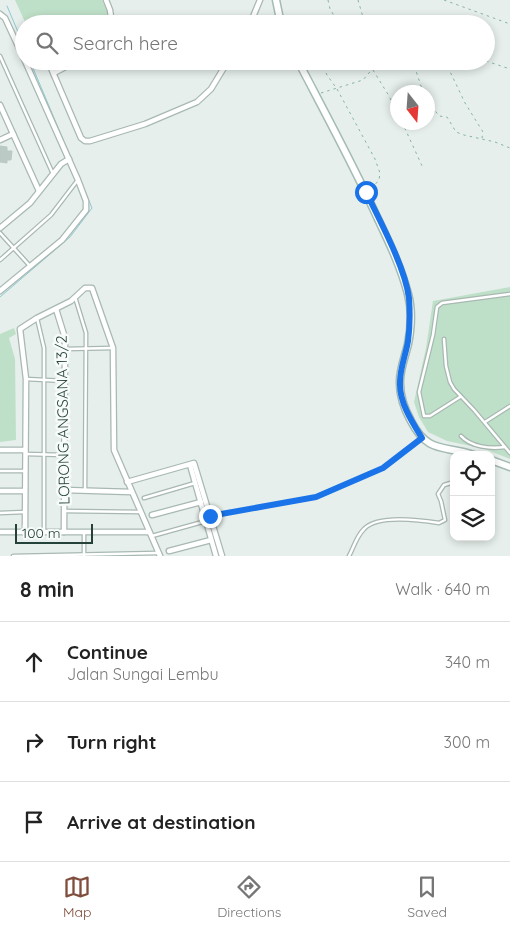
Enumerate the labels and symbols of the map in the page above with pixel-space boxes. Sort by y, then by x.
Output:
north arrow [390,85,435,130]
route start [355,181,378,204]
street label: LORONG ANGSANA 13/2 [52,335,73,505]
route end [199,505,222,528]
scale bar [15,521,92,544]

